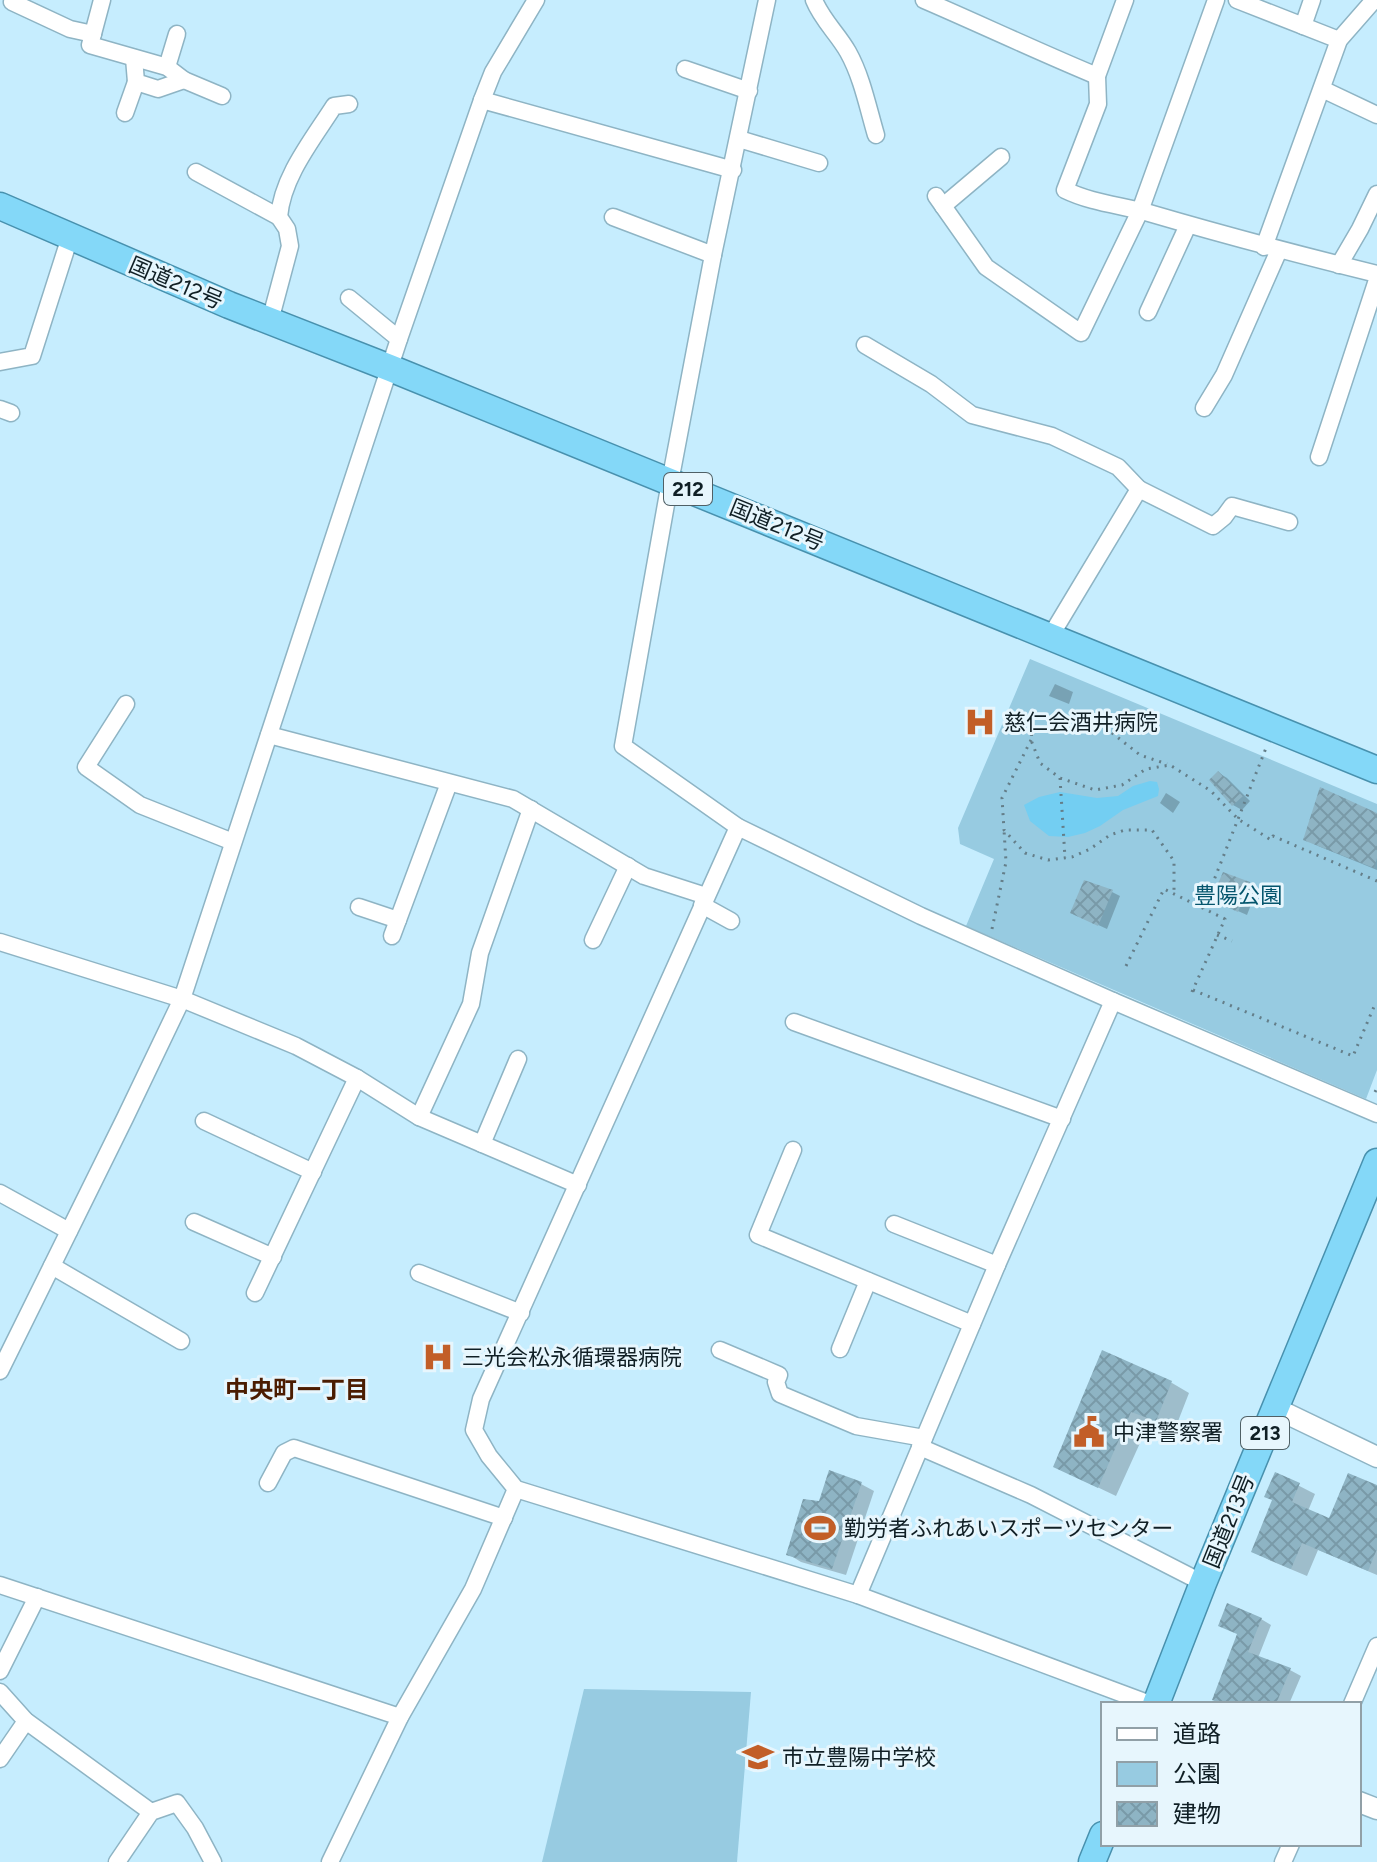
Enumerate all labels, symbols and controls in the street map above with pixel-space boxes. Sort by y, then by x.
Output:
street label: 国道212号 [125,251,227,315]
road number: 212 [664,473,712,505]
street label: 国道212号 [726,494,828,556]
hospital icon: 慈仁会酒井病院 [963,705,997,739]
place label: 慈仁会酒井病院 [1004,709,1158,736]
park label: 豊陽公園 [1194,882,1282,909]
hospital icon: 三光会松永循環器病院 [421,1340,455,1374]
place label: 三光会松永循環器病院 [462,1344,682,1371]
district label: 中央町一丁目 [225,1375,369,1404]
public building icon: 中津警察署 [1072,1415,1106,1449]
road number: 213 [1241,1417,1289,1449]
place label: 中津警察署 [1113,1419,1223,1446]
street label: 国道213号 [1198,1470,1260,1572]
sports icon: 勤労者ふれあいスポーツセンター [803,1511,837,1545]
place label: 勤労者ふれあいスポーツセンター [844,1515,1174,1542]
legend [1101,1702,1361,1846]
text: 道路 [1173,1719,1221,1748]
school or university icon: 市立豊陽中学校 [741,1740,775,1774]
place label: 市立豊陽中学校 [782,1744,936,1771]
text: 公園 [1173,1759,1221,1788]
text: 建物 [1173,1799,1221,1828]

